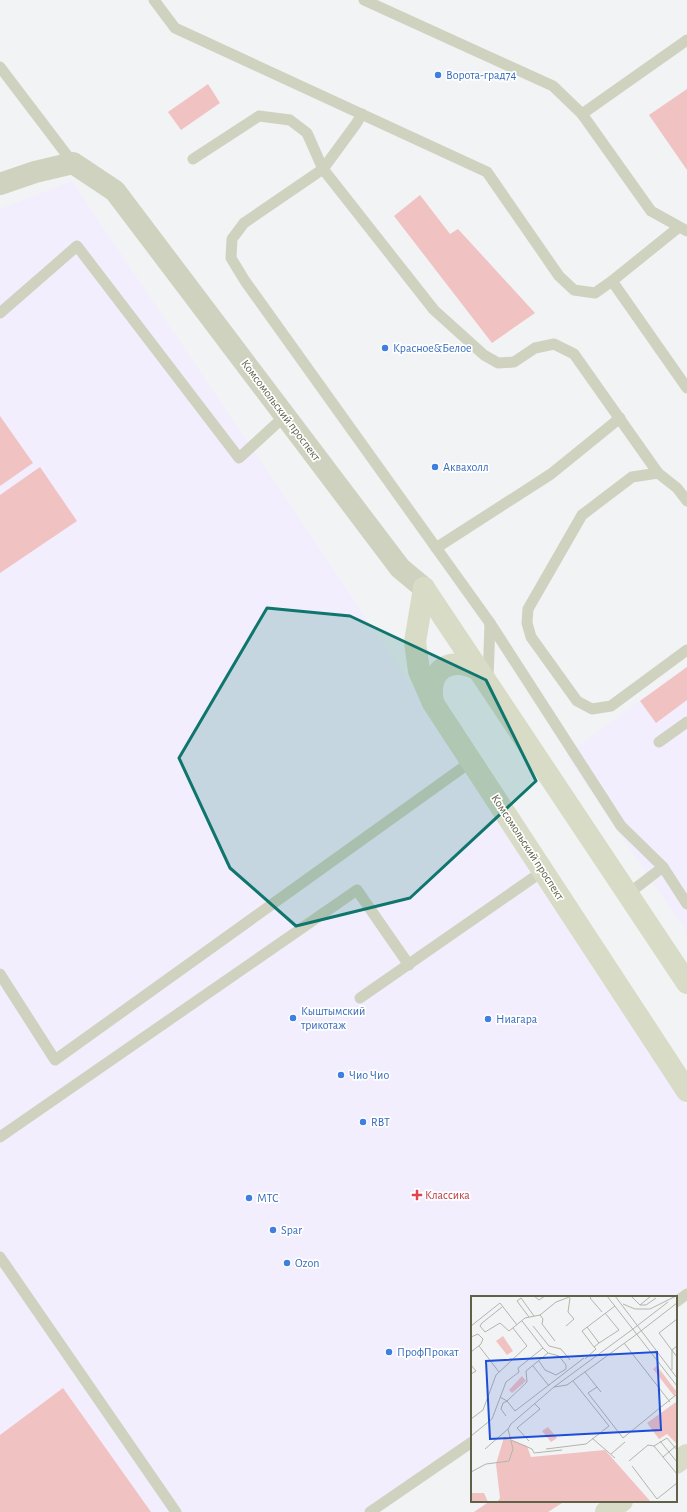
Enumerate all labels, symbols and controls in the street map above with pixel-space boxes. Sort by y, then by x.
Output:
place label: Ворота-град74 [446,69,517,81]
marker: Ворота-град74 [433,70,443,80]
place label: Красное&Белое [393,342,471,354]
marker: Красное&Белое [380,343,390,353]
street label: Комсомольский проспект [239,357,323,463]
place label: Аквахолл [443,461,489,473]
marker: Аквахолл [430,462,440,472]
street label: Комсомольский проспект [489,792,567,903]
place label: Кыштымский трикотаж [300,1005,365,1031]
marker: Кыштымский трикотаж [288,1013,298,1023]
place label: Ниагара [496,1013,538,1025]
marker: Ниагара [483,1014,493,1024]
place label: Чио Чио [349,1069,389,1081]
marker: Чио Чио [336,1070,346,1080]
place label: RBT [371,1116,390,1128]
marker: RBT [358,1117,368,1127]
place label: Классика [425,1189,470,1201]
marker: Классика [412,1190,422,1200]
place label: МТС [257,1192,279,1204]
marker: МТС [244,1193,254,1203]
place label: Spar [281,1224,302,1236]
marker: Spar [268,1225,278,1235]
place label: Ozon [295,1257,319,1269]
marker: Ozon [282,1258,292,1268]
inset map [471,1296,677,1502]
place label: ПрофПрокат [397,1346,459,1358]
marker: ПрофПрокат [384,1347,394,1357]

